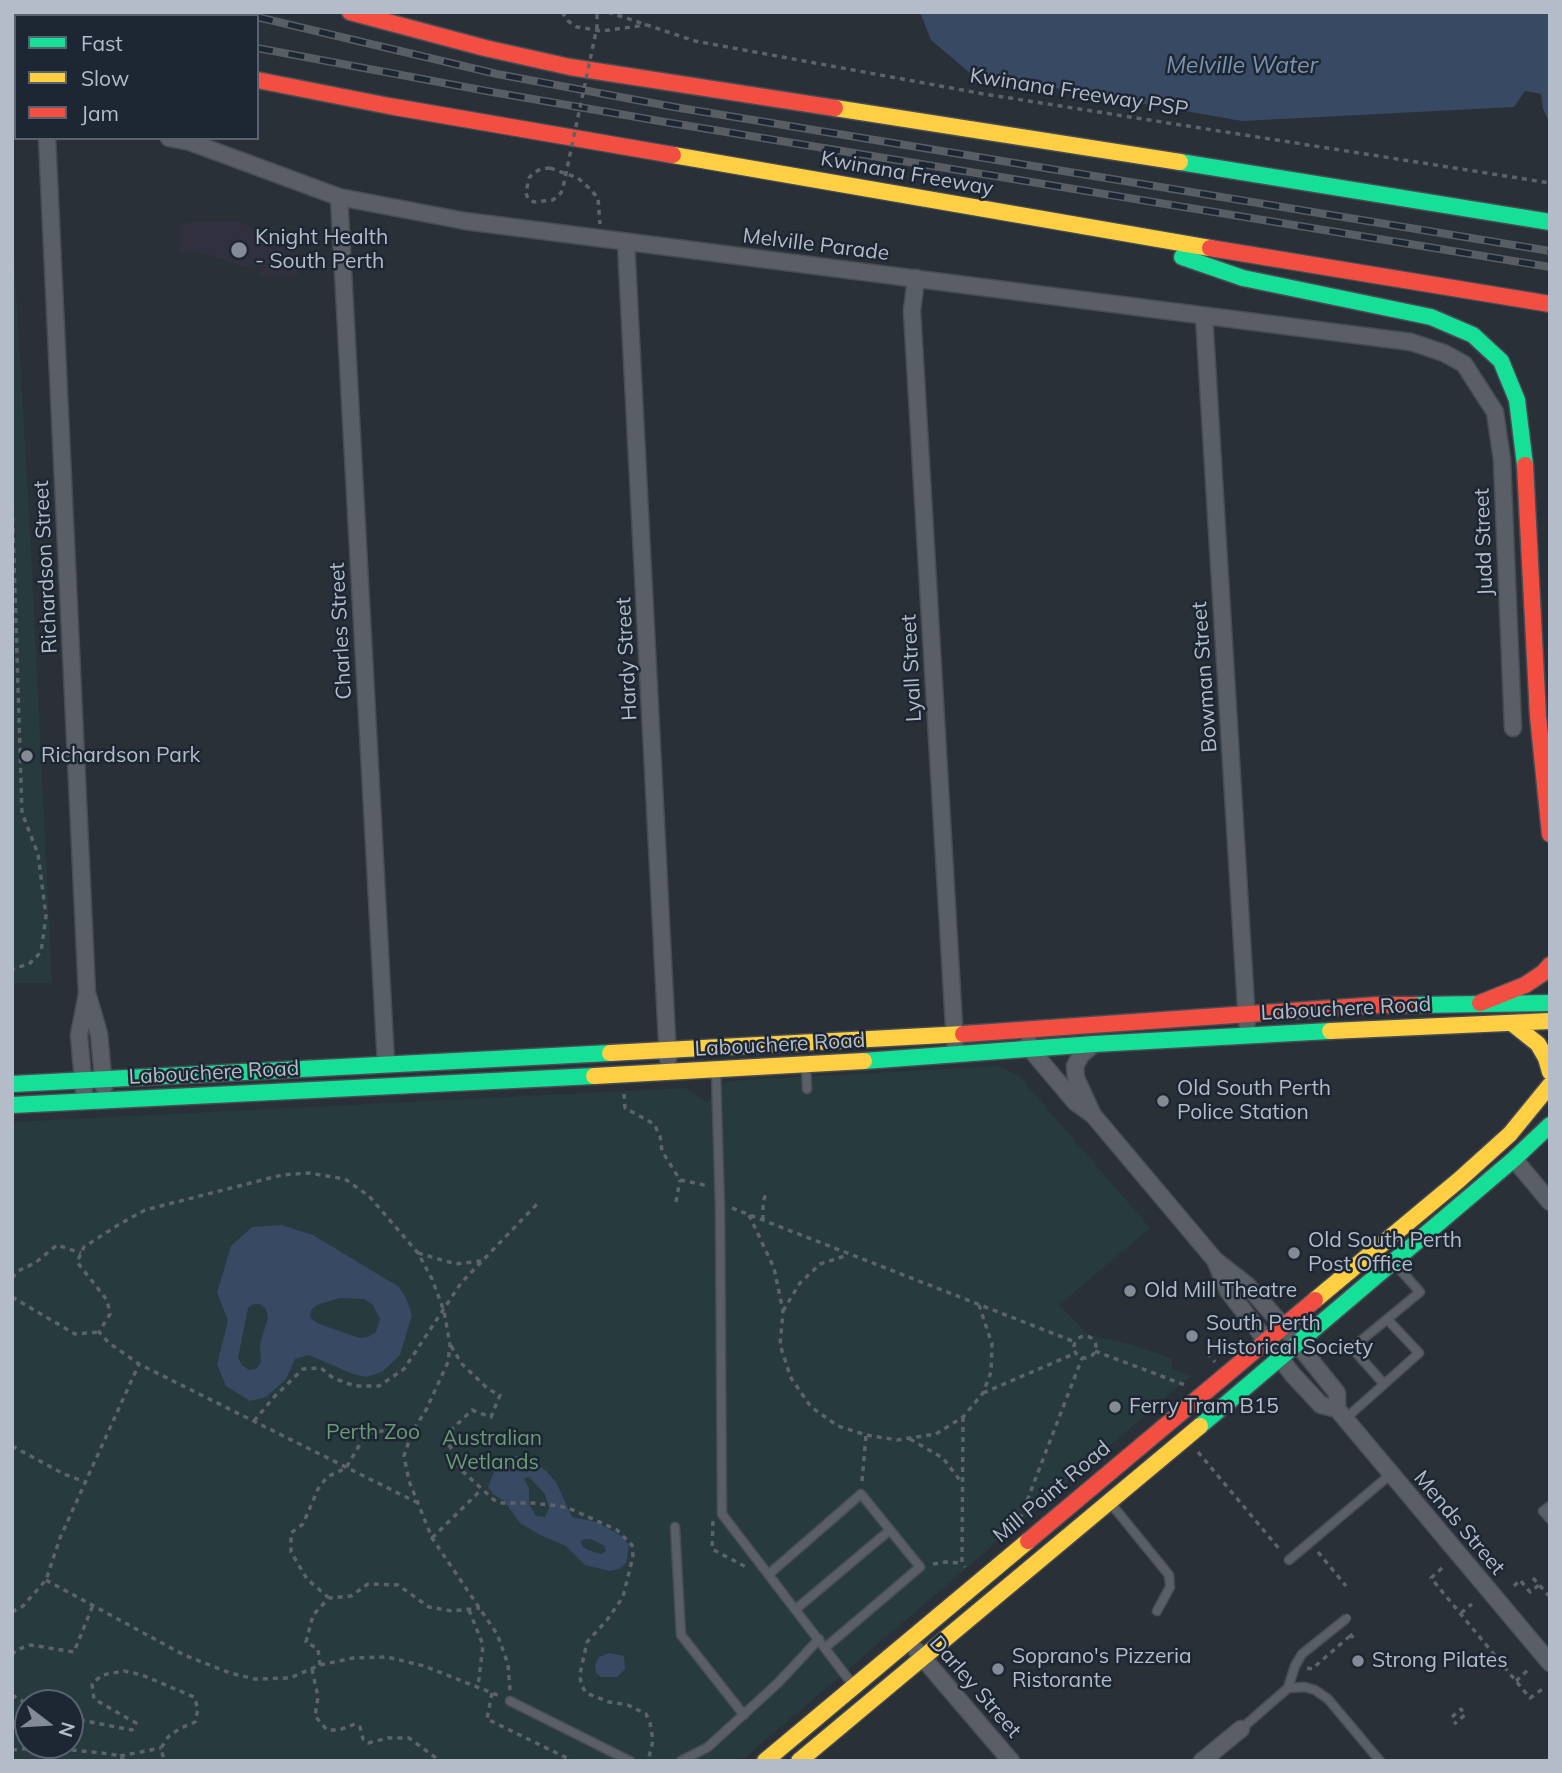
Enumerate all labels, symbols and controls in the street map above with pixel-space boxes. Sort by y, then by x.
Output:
legend [14,14,259,140]
text: Fast [81,30,123,56]
water label: Melville Water [1166,52,1318,80]
street label: Kwinana Freeway PSP [968,63,1190,123]
text: Slow [81,65,129,91]
text: Jam [81,100,119,126]
street label: Kwinana Freeway [819,146,995,202]
street label: Melville Parade [741,224,891,266]
place label: Knight Health - South Perth [255,225,388,275]
marker: Knight Health - South Perth [229,240,249,260]
street label: Richardson Street [29,480,63,654]
street label: Judd Street [1470,488,1498,596]
street label: Charles Street [325,562,357,700]
street label: Hardy Street [611,597,643,721]
street label: Bowman Street [1187,601,1223,753]
street label: Lyall Street [897,614,927,722]
place label: Richardson Park [41,743,200,769]
marker: Richardson Park [19,748,35,764]
street label: Labouchere Road [1260,992,1432,1026]
street label: Labouchere Road [694,1028,866,1062]
street label: Labouchere Road [128,1056,300,1090]
place label: Old South Perth Police Station [1177,1076,1331,1126]
marker: Old South Perth Police Station [1155,1093,1171,1109]
place label: Old South Perth Post Office [1308,1228,1462,1278]
marker: Old South Perth Post Office [1286,1245,1302,1261]
place label: Old Mill Theatre [1144,1278,1297,1304]
marker: Old Mill Theatre [1122,1283,1138,1299]
place label: South Perth Historical Society [1206,1311,1373,1361]
marker: South Perth Historical Society [1184,1328,1200,1344]
place label: Ferry Tram B15 [1129,1394,1279,1420]
marker: Ferry Tram B15 [1107,1399,1123,1415]
park label: Perth Zoo [326,1420,420,1446]
park label: Australian Wetlands [442,1426,542,1476]
street label: Mill Point Road [988,1436,1116,1548]
street label: Mends Street [1408,1466,1510,1580]
street label: Darley Street [924,1631,1026,1743]
place label: Soprano's Pizzeria Ristorante [1012,1644,1192,1694]
place label: Strong Pilates [1372,1648,1508,1674]
marker: Strong Pilates [1350,1653,1366,1669]
marker: Soprano's Pizzeria Ristorante [990,1661,1006,1677]
north arrow [14,1689,84,1759]
text: N [54,1719,81,1740]

